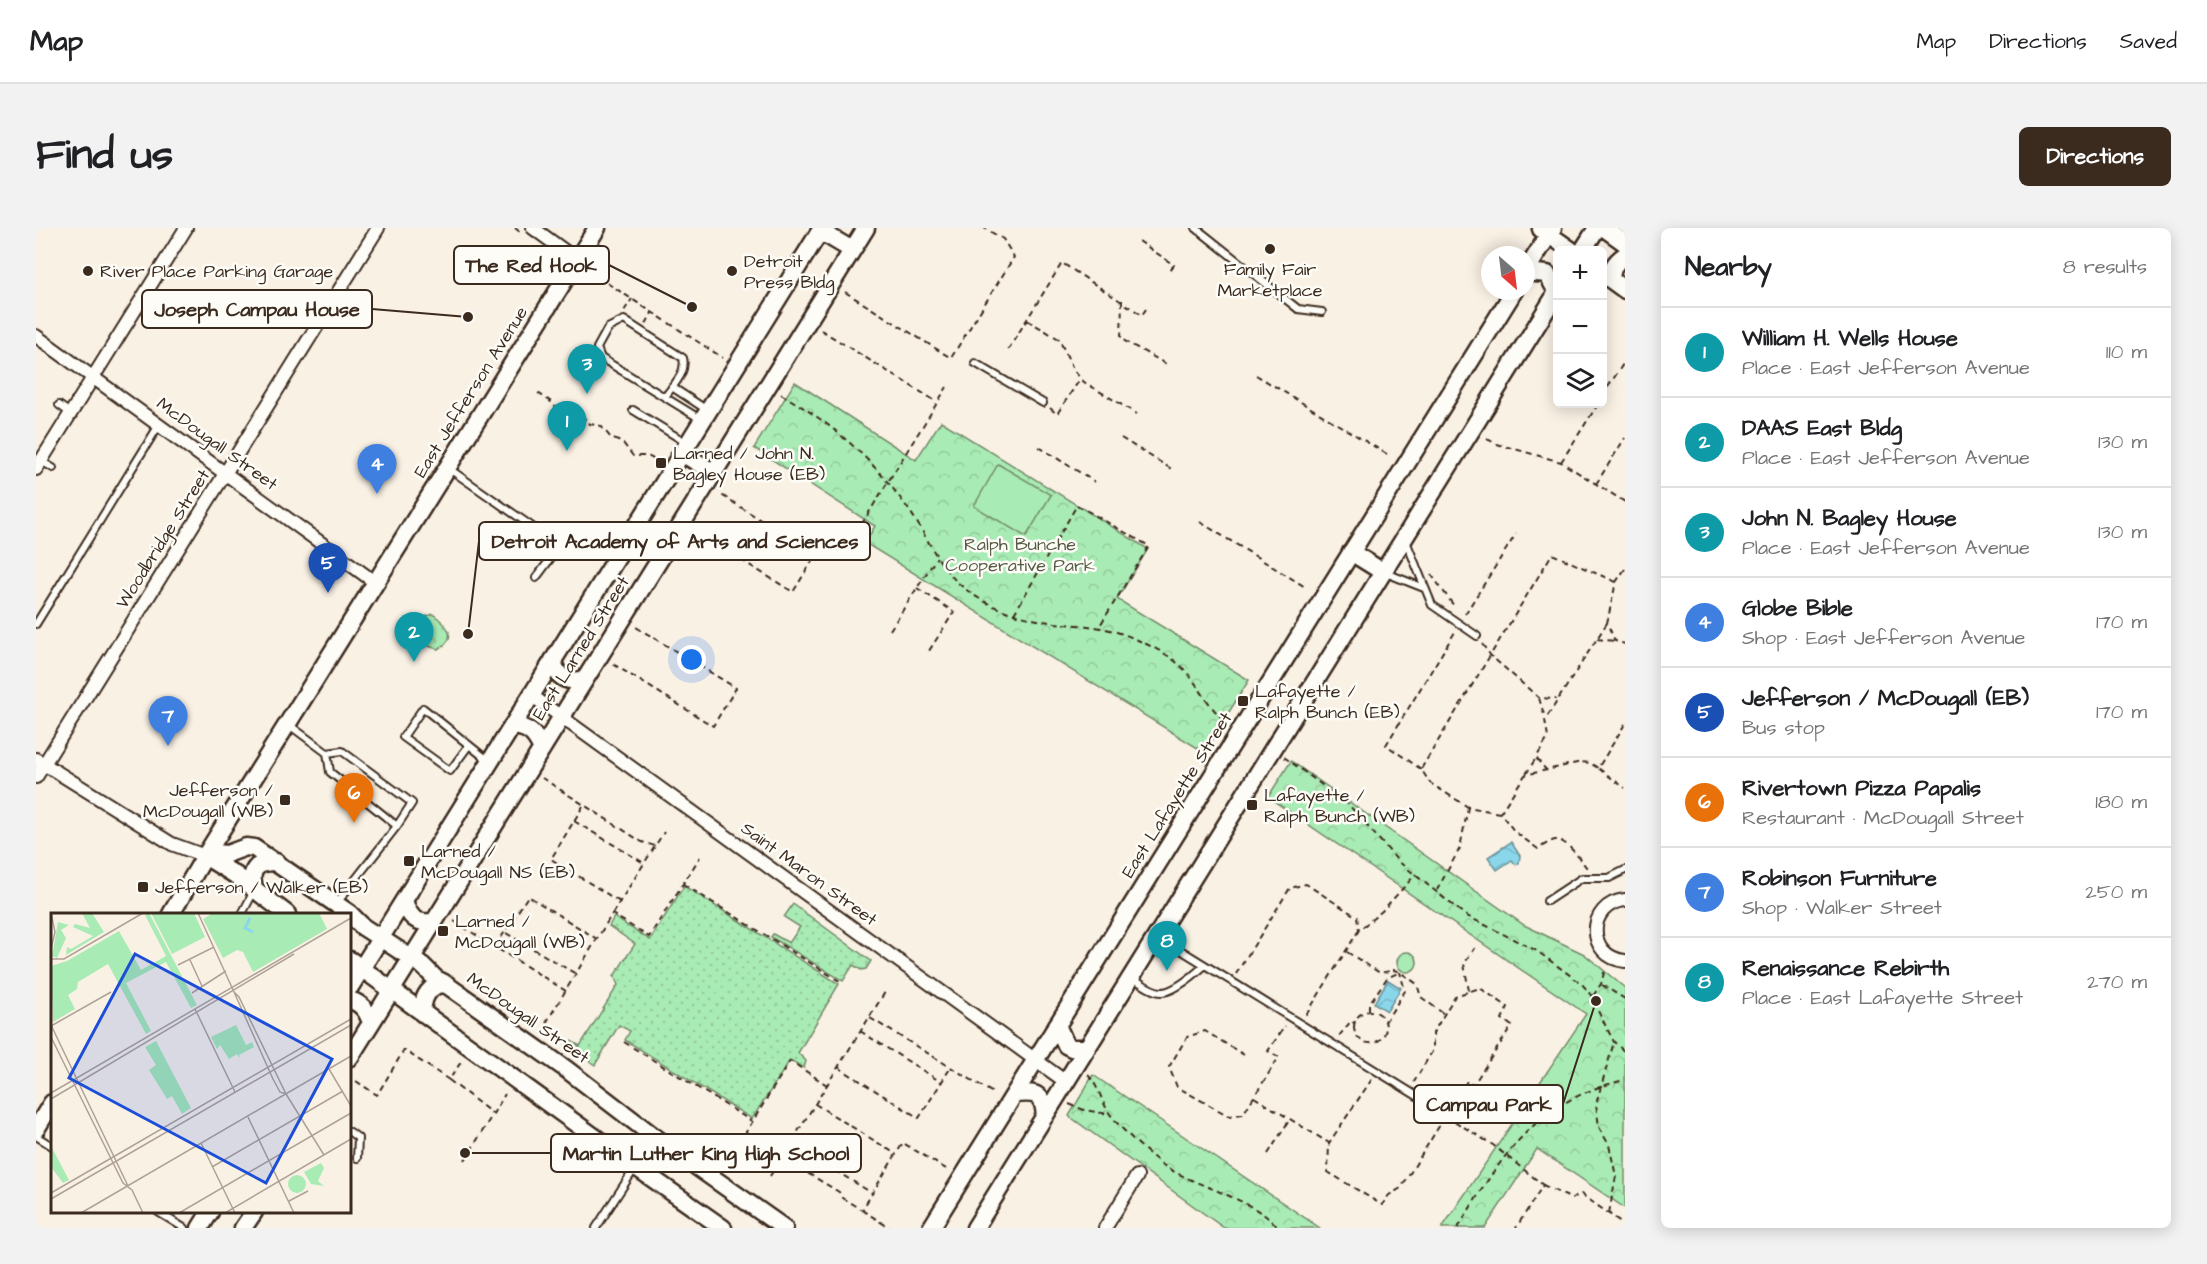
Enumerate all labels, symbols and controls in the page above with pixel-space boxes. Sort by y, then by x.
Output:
text: Map [30,22,83,61]
text: Map [1916,27,1956,56]
text: Directions [1989,27,2087,56]
text: Saved [2120,27,2177,56]
text: Find us [36,127,173,185]
button: Directions [2019,127,2171,186]
marker: Family Fair Marketplace [1263,242,1277,256]
callout: The Red Hook [454,246,609,284]
north arrow [1481,246,1535,300]
map controls [1553,246,1607,408]
button: + [1553,246,1607,300]
place label: Detroit Press Bldg [744,249,835,296]
text: Nearby [1685,249,1772,285]
text: The Red Hook [464,252,597,280]
text: 8 results [2063,253,2147,281]
place label: Family Fair Marketplace [1217,257,1323,303]
place label: River Place Parking Garage [100,259,333,285]
marker: River Place Parking Garage [81,264,95,278]
marker: Detroit Press Bldg [725,264,739,278]
callout: Joseph Campau House [142,290,372,328]
text: Joseph Campau House [153,296,360,324]
button: − [1553,300,1607,354]
street label: East Jefferson Avenue [408,301,534,482]
text: William H. Wells House [1742,323,1958,354]
text: 1 [1703,338,1706,366]
text: 110 m [2106,338,2147,366]
pin: 3 [568,344,606,394]
button: layers [1553,354,1607,408]
text: Place · East Jefferson Avenue [1742,354,2030,382]
street label: McDougall Street [151,392,283,498]
pin: 1 [548,402,586,451]
text: DAAS East Bldg [1742,413,1902,444]
text: 2 [1699,428,1710,456]
text: 130 m [2098,428,2147,456]
place label: Larned / John N. Bagley House (EB) [673,441,825,488]
pin: 4 [358,444,396,494]
text: Place · East Jefferson Avenue [1742,444,2030,472]
marker: Larned / John N. Bagley House (EB) [654,456,668,470]
street label: Woodbridge Street [110,464,217,614]
text: John N. Bagley House [1742,503,1957,534]
text: 3 [1699,518,1710,546]
text: 130 m [2098,518,2147,546]
callout: Detroit Academy of Arts and Sciences [479,522,870,560]
text: Detroit Academy of Arts and Sciences [492,528,858,557]
park label: Ralph Bunche Cooperative Park [945,532,1095,578]
text: Place · East Jefferson Avenue [1742,534,2030,562]
pin: 5 [308,544,348,593]
street label: East Larned Street [527,571,636,725]
text: Globe Bible [1742,593,1853,624]
text: 4 [1698,608,1711,636]
text: 170 m [2096,608,2147,636]
pin: 2 [394,612,434,662]
text: Shop · East Jefferson Avenue [1742,624,2025,652]
your location [677,645,706,674]
place label: Lafayette / Ralph Bunch (EB) [1255,679,1400,725]
text: Jefferson / McDougall (EB) [1742,683,2029,714]
marker: Lafayette / Ralph Bunch (EB) [1236,694,1250,708]
pin: 7 [148,696,188,746]
text: 5 [1697,698,1712,726]
text: 170 m [2096,698,2147,726]
street label: East Lafayette Street [1116,707,1240,883]
text: Bus stop [1742,714,1825,742]
text: Rivertown Pizza Papalis [1742,773,1981,804]
pin: 6 [334,774,374,823]
place label: Jefferson / McDougall (WB) [143,778,273,825]
place label: Lafayette / Ralph Bunch (WB) [1264,783,1415,829]
text: 6 [1698,788,1711,816]
text: 180 m [2095,788,2147,816]
marker: Jefferson / McDougall (WB) [278,793,292,807]
marker: Lafayette / Ralph Bunch (WB) [1245,798,1259,812]
text: Restaurant · McDougall Street [1742,804,2024,832]
street label: Saint Maron Street [736,816,883,932]
place label: Larned / McDougall NS (EB) [421,839,575,886]
marker: Larned / McDougall NS (EB) [402,854,416,868]
text: Robinson Furniture [1742,863,1937,894]
place label: Jefferson / Walker (EB) [155,875,368,900]
text: 7 [1698,878,1711,906]
text: 250 m [2085,878,2147,906]
marker: Jefferson / Walker (EB) [136,880,150,894]
text: Shop · Walker Street [1742,894,1942,922]
place label: Larned / McDougall (WB) [455,909,585,956]
inset map [51,913,351,1213]
pin: 8 [1148,922,1186,971]
marker: Larned / McDougall (WB) [436,924,450,938]
text: Renaissance Rebirth [1742,953,1949,984]
street label: McDougall Street [461,966,595,1071]
text: 8 [1698,968,1711,996]
text: 270 m [2087,968,2147,996]
text: Place · East Lafayette Street [1742,984,2023,1012]
callout: Campau Park [1414,1085,1563,1123]
text: Campau Park [1426,1091,1553,1119]
callout: Martin Luther King High School [551,1134,861,1172]
text: Martin Luther King High School [563,1140,849,1169]

